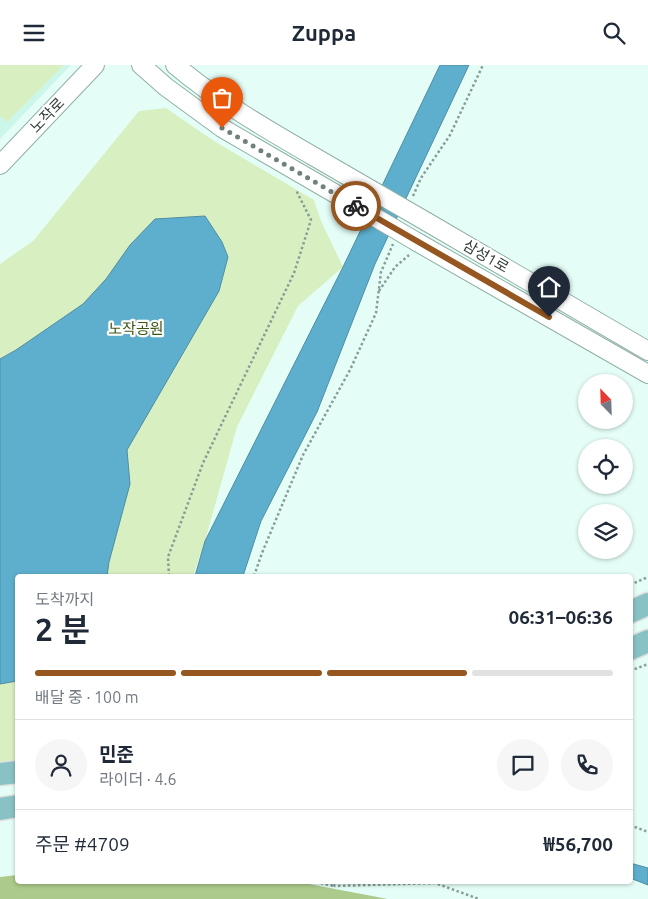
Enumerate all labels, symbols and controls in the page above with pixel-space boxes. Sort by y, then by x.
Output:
icon: menu [20,19,48,47]
icon: search [600,19,628,47]
text: Zuppa [292,20,356,45]
pin [201,77,243,128]
icon: bag [208,84,236,112]
street label: 노작로 [27,94,67,136]
courier [331,181,381,231]
icon: bike [342,192,370,220]
street label: 삼성1로 [460,236,512,276]
pin [528,266,570,317]
icon: home [535,273,563,301]
park label: 노작공원 [108,320,164,337]
north arrow [578,374,632,429]
map controls [578,374,633,559]
button: locate [578,439,633,494]
button: layers [578,504,633,559]
text: 도착까지 [35,590,94,608]
text: 06:31–06:36 [508,606,613,628]
text: 2 분 [35,611,90,647]
text: 배달 중 · 100 m [35,688,139,706]
button: person [35,739,87,791]
button: chat [497,739,549,791]
button: phone [561,739,613,791]
text: 민준 [99,743,134,765]
text: 라이더 · 4.6 [99,770,176,788]
text: 주문 #4709 [35,833,130,855]
text: ₩56,700 [544,833,613,855]

